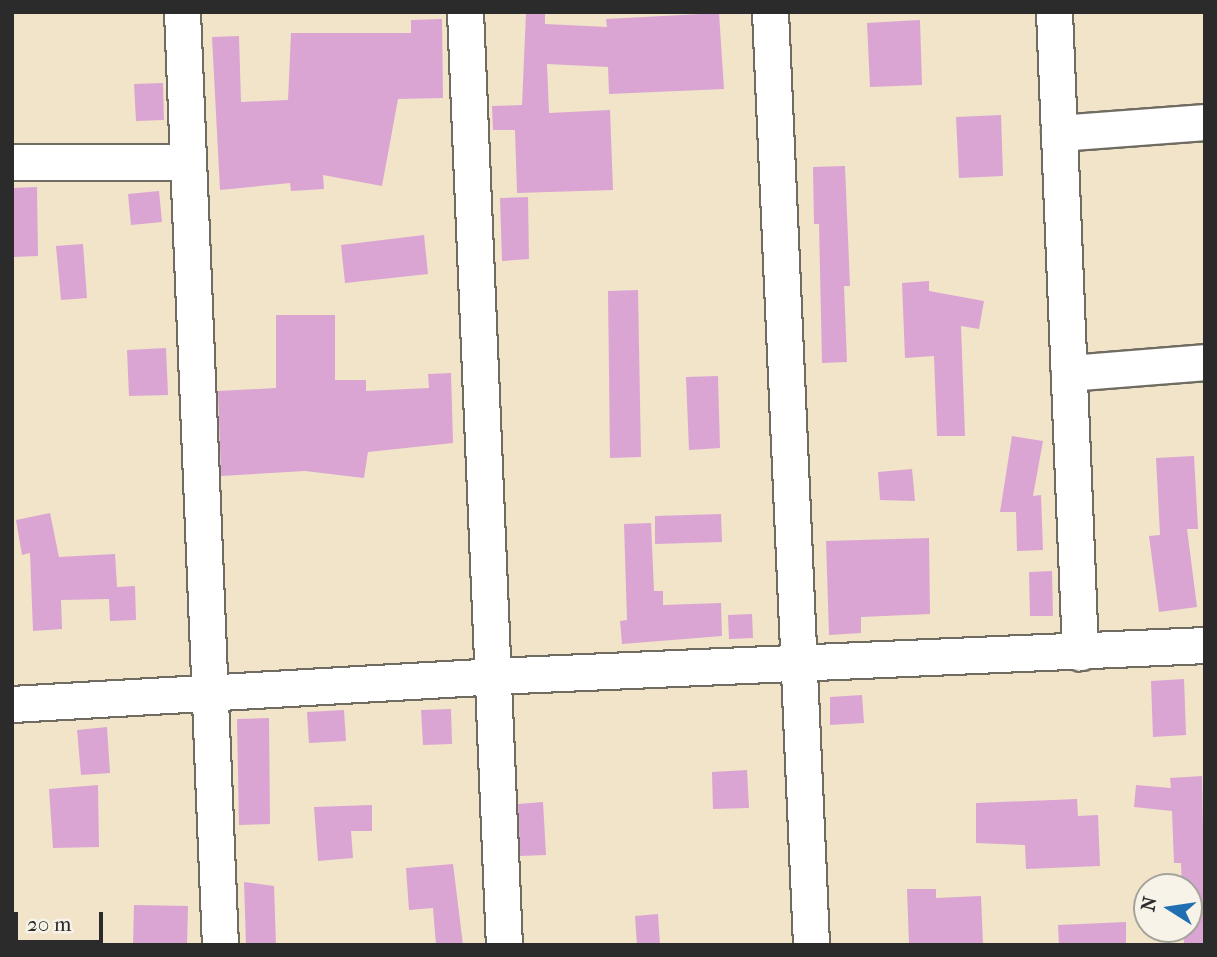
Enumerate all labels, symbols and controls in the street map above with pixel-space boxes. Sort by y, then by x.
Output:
north arrow [1133,873,1203,943]
text: N [1137,895,1162,913]
scale bar [18,898,107,942]
text: 20 m [27,912,71,936]

